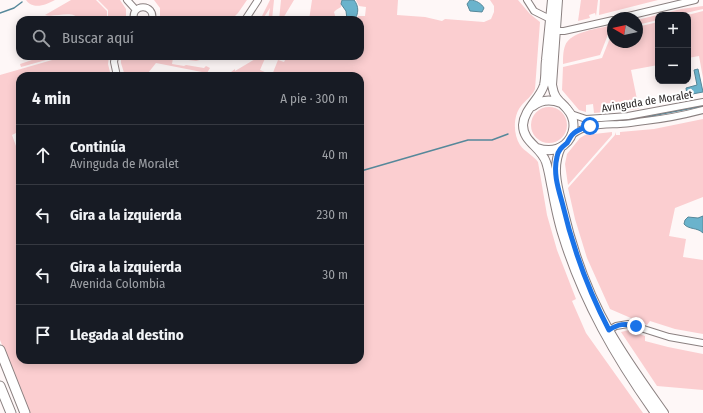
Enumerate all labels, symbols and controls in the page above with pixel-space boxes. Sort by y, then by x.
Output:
north arrow [607,12,643,48]
map controls [655,12,691,84]
button: + [655,12,691,48]
search box [16,16,364,60]
icon: search [30,27,52,49]
text: Buscar aquí [62,29,134,47]
button: − [655,48,691,84]
text: 4 min [32,88,71,109]
street label: Avinguda de Moralet [601,88,694,115]
text: A pie · 300 m [280,91,348,106]
route start [581,117,599,135]
text: Continúa [70,138,126,156]
icon: ahead [32,144,54,166]
text: 40 m [322,147,348,162]
text: Avinguda de Moralet [70,156,179,171]
icon: left [32,204,54,226]
text: Gira a la izquierda [70,206,182,224]
text: 230 m [317,207,348,222]
text: Gira a la izquierda [70,258,182,276]
icon: left [32,264,54,286]
text: 30 m [322,267,348,282]
text: Avenida Colombia [70,276,165,291]
route end [627,317,645,335]
icon: arrive [32,324,54,346]
text: Llegada al destino [70,326,184,344]

